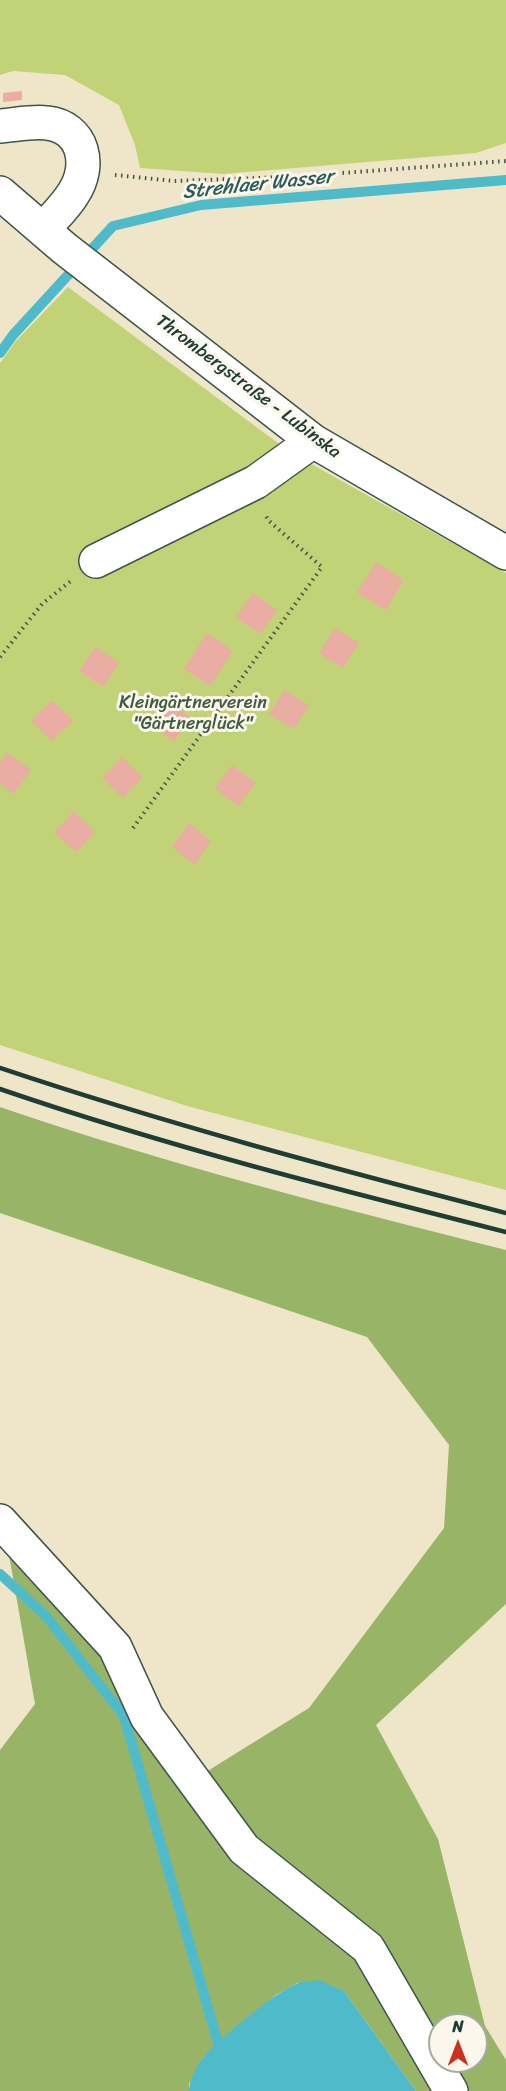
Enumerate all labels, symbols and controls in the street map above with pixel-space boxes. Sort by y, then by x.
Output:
water label: Strehlaer Wasser [181,165,335,205]
street label: Thrombergstraße - Lubinska [151,310,345,464]
park label: Kleingärtnerverein "Gärtnerglück" [119,692,267,734]
text: N [452,2012,464,2041]
north arrow [428,2013,488,2073]

